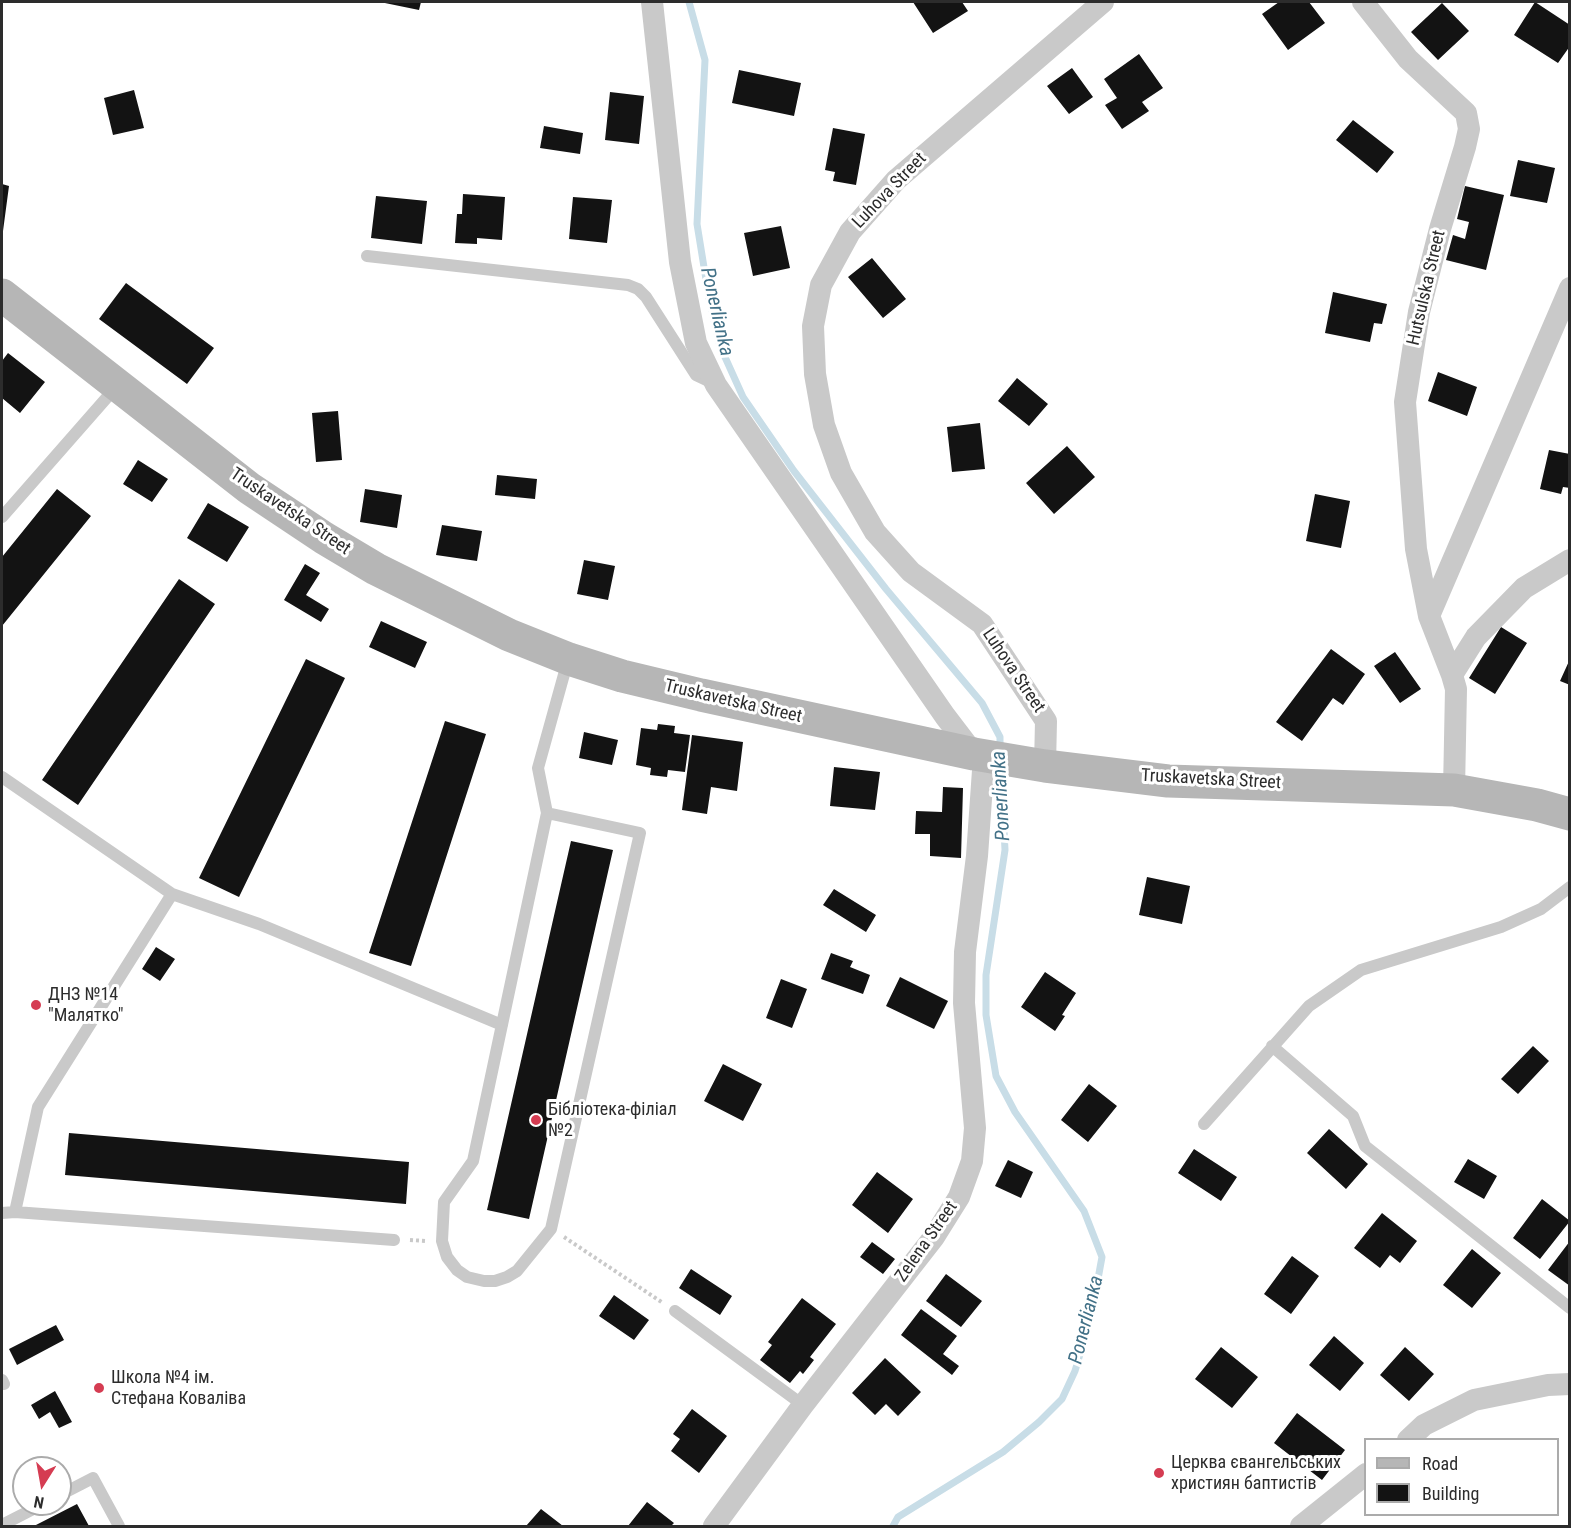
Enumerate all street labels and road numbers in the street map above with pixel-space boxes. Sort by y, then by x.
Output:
street label: Luhova Street [849,149,931,233]
street label: Hutsulska Street [1403,228,1451,348]
street label: Truskavetska Street [226,464,354,560]
street label: Luhova Street [977,625,1049,717]
street label: Truskavetska Street [662,676,804,728]
street label: Truskavetska Street [1140,766,1282,794]
street label: Zelena Street [891,1197,963,1287]

